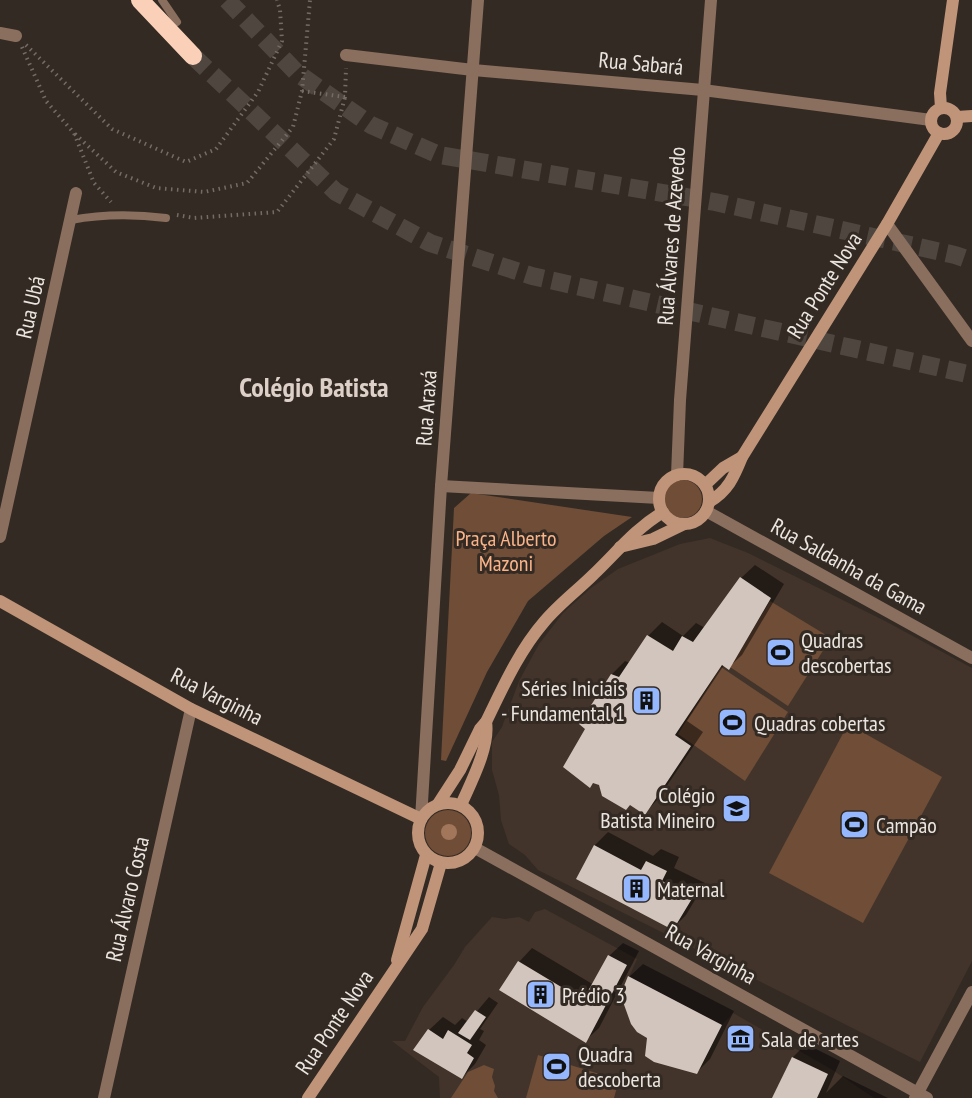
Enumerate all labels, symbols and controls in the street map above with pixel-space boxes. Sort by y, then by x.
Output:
street label: Rua Sabará [597,45,685,81]
street label: Rua Álvares de Azevedo [651,146,691,326]
street label: Rua Ponte Nova [780,227,868,343]
street label: Rua Ubá [9,273,51,341]
district label: Colégio Batista [239,368,389,405]
street label: Rua Araxá [409,369,443,447]
street label: Rua Saldanha da Gama [766,512,932,620]
park label: Praça Alberto Mazoni [456,524,556,577]
place label: Quadras descobertas [801,626,892,679]
sports icon: Quadras descobertas [764,637,796,669]
street label: Rua Varginha [166,661,268,731]
place label: Séries Iniciais - Fundamental 1 [501,674,625,727]
building icon: Séries Iniciais - Fundamental 1 [630,685,662,717]
sports icon: Quadras cobertas [717,707,749,739]
place label: Quadras cobertas [754,709,885,737]
place label: Colégio Batista Mineiro [600,781,715,834]
school or university icon: Colégio Batista Mineiro [720,792,752,824]
sports icon: Campão [839,809,871,841]
place label: Campão [876,811,937,839]
street label: Rua Álvaro Costa [99,834,155,964]
building icon: Maternal [620,873,652,905]
place label: Maternal [657,875,725,903]
street label: Rua Varginha [661,918,761,990]
street label: Rua Ponte Nova [289,964,379,1080]
building icon: Prédio 3 [525,979,557,1011]
place label: Prédio 3 [562,981,625,1009]
museum icon: Sala de artes [724,1023,756,1055]
place label: Sala de artes [761,1025,859,1053]
place label: Quadra descoberta [578,1040,661,1093]
sports icon: Quadra descoberta [541,1051,573,1083]

